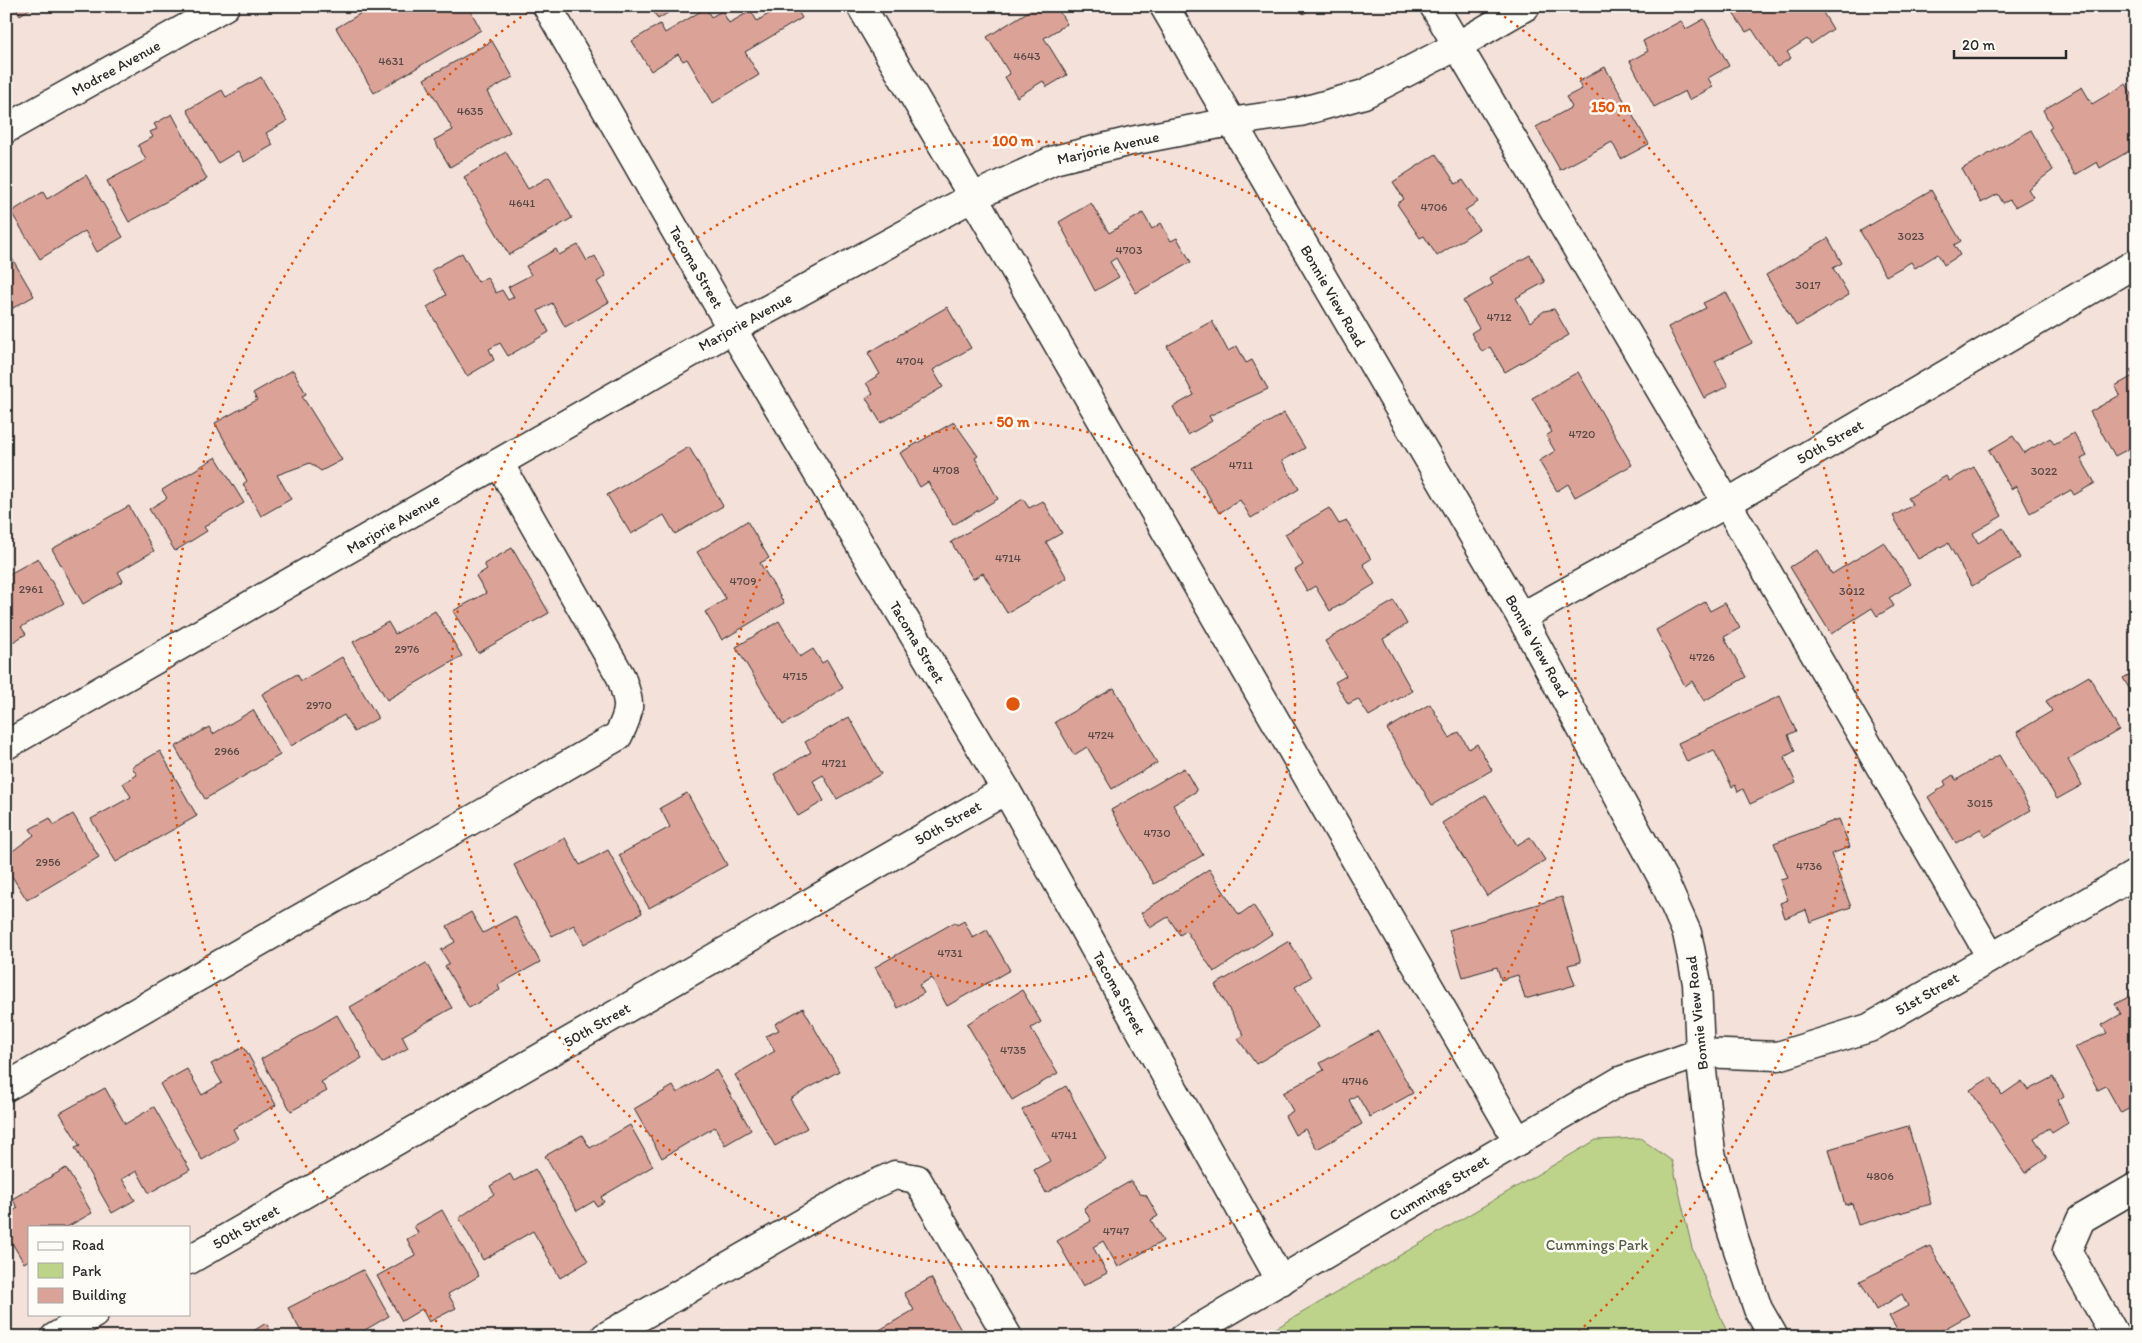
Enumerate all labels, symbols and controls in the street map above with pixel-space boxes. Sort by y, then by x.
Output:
scale bar [1954,28,2067,60]
street label: Modree Avenue [68,36,164,100]
text: 20 m [1962,36,1996,54]
house number: 4643 [1013,49,1041,63]
house number: 4631 [378,54,404,68]
text: 150 m [1591,98,1631,116]
house number: 4635 [457,104,483,118]
street label: Marjorie Avenue [1055,128,1161,168]
text: 100 m [992,132,1034,150]
house number: 4641 [509,196,536,210]
house number: 4706 [1421,200,1447,214]
street label: Tacoma Street [665,222,727,312]
house number: 3023 [1898,229,1925,243]
street label: Bonnie View Road [1297,242,1369,350]
house number: 4703 [1115,243,1143,257]
house number: 3017 [1795,278,1821,292]
street label: Marjorie Avenue [695,289,795,355]
house number: 4712 [1486,310,1512,324]
house number: 4704 [896,354,924,368]
text: 50 m [996,413,1030,431]
street label: 50th Street [1794,416,1867,468]
house number: 4720 [1569,427,1595,441]
house number: 4711 [1229,458,1254,472]
house number: 4708 [932,463,960,477]
house number: 3022 [2031,464,2058,478]
street label: Marjorie Avenue [343,490,443,558]
house number: 4714 [995,551,1021,565]
house number: 4709 [730,574,756,588]
house number: 2961 [19,582,44,596]
house number: 3012 [1839,584,1866,598]
street label: Bonnie View Road [1501,592,1573,700]
street label: Tacoma Street [885,598,949,687]
house number: 2976 [395,642,419,656]
house number: 4726 [1689,650,1715,664]
house number: 4715 [782,669,808,683]
centre of rings [1004,695,1022,713]
house number: 2970 [306,698,332,712]
house number: 4724 [1088,728,1114,742]
house number: 2966 [214,744,240,758]
house number: 4721 [821,756,847,770]
house number: 3015 [1967,796,1993,810]
street label: 50th Street [912,797,985,849]
house number: 4730 [1143,826,1171,840]
house number: 2956 [35,855,61,869]
house number: 4736 [1796,859,1822,873]
house number: 4731 [937,946,963,960]
street label: Tacoma Street [1089,948,1149,1038]
street label: Bonnie View Road [1682,955,1712,1071]
street label: 51st Street [1892,968,1962,1019]
street label: 50th Street [561,999,634,1051]
house number: 4735 [1000,1043,1026,1057]
house number: 4746 [1342,1074,1368,1088]
house number: 4741 [1051,1128,1077,1142]
street label: Cummings Street [1386,1151,1492,1225]
house number: 4806 [1866,1169,1894,1183]
street label: 50th Street [210,1201,283,1253]
house number: 4747 [1103,1224,1129,1238]
legend [28,1226,190,1316]
text: Road [72,1236,105,1254]
park label: Cummings Park [1546,1236,1649,1254]
text: Park [72,1262,102,1280]
text: Building [72,1286,126,1304]

